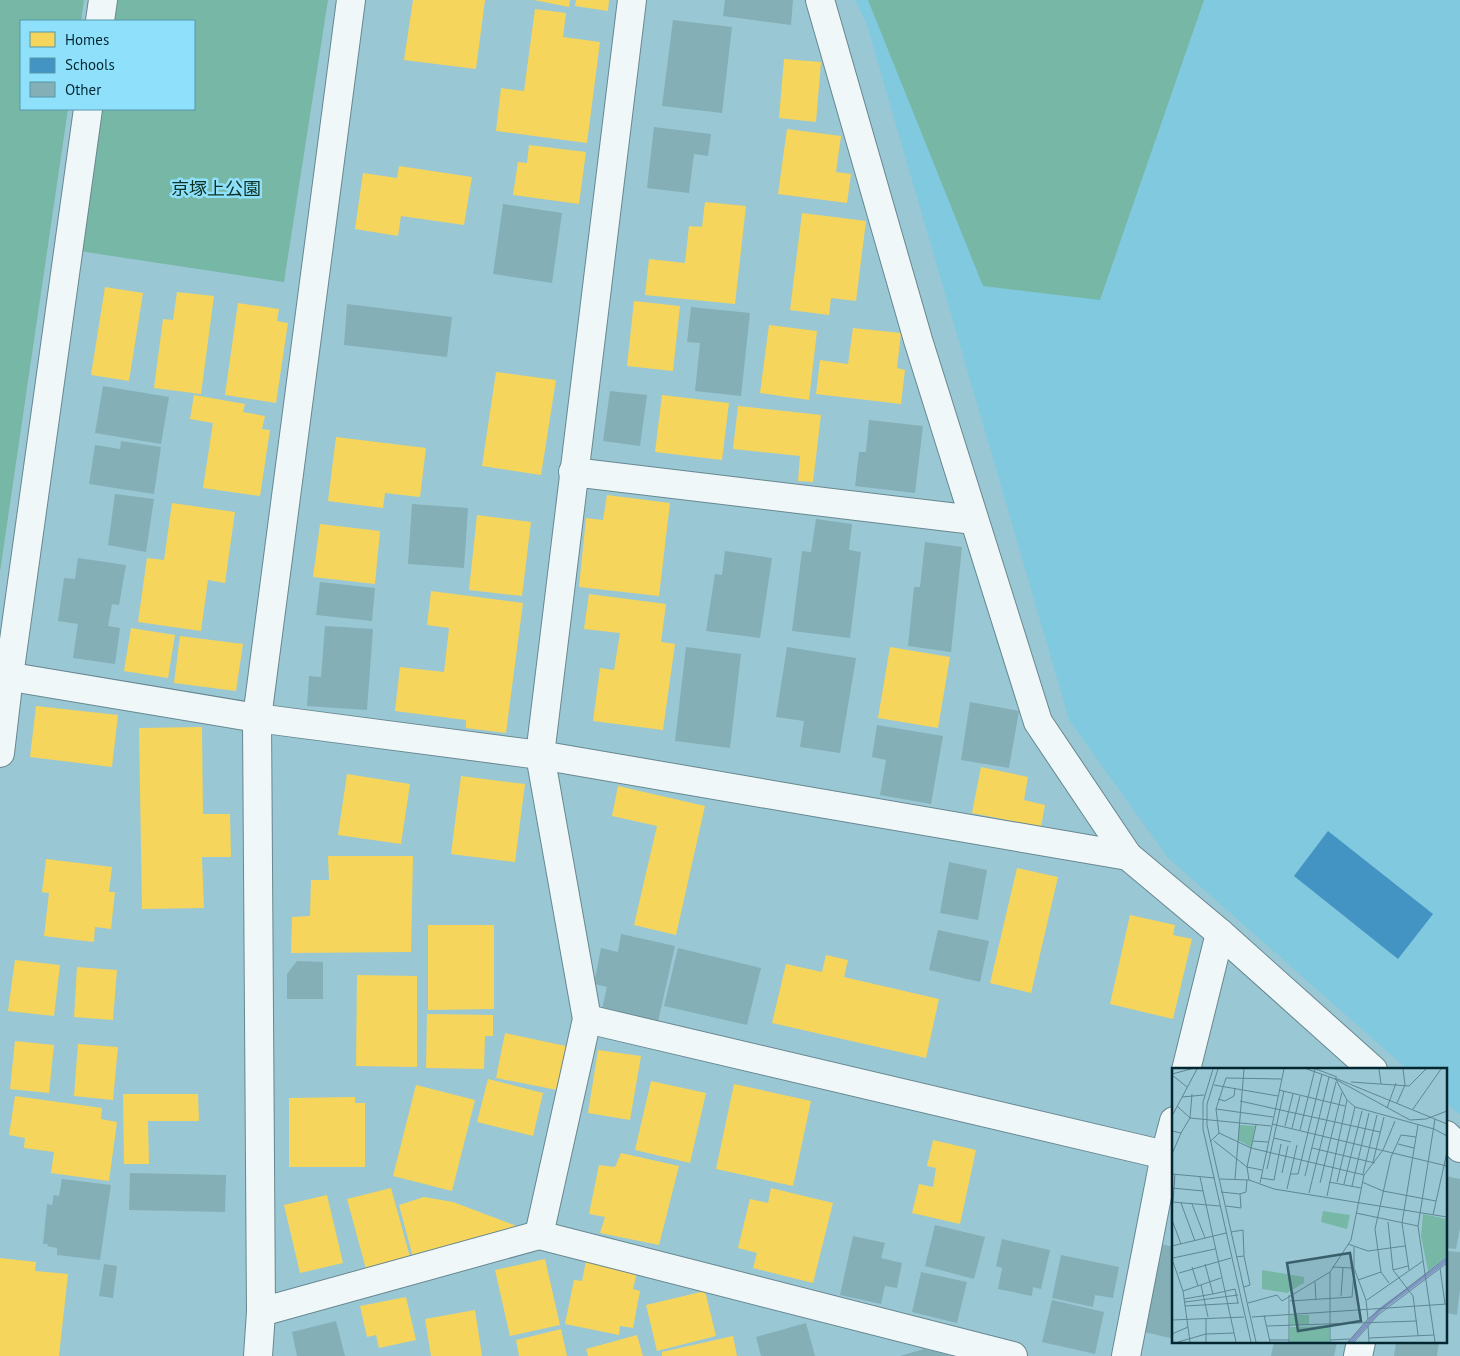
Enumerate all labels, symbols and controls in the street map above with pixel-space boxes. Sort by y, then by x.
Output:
legend [20,20,195,110]
text: Homes [65,30,109,49]
text: Schools [65,55,115,74]
text: Other [65,80,101,99]
park label: 京塚上公園 [171,177,261,200]
inset map [1172,1068,1448,1344]

